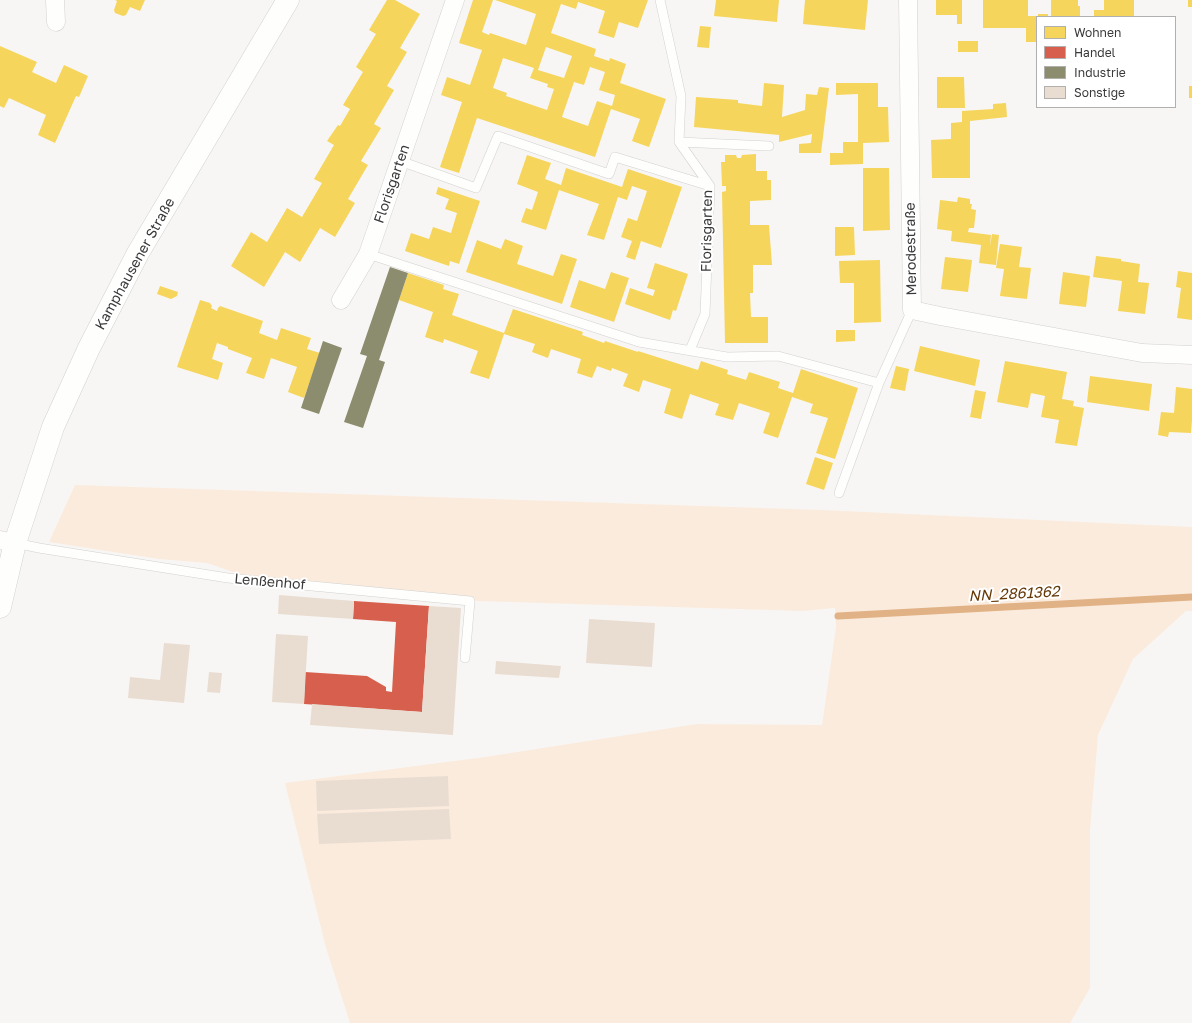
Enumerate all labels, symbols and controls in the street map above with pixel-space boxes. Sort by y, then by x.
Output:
legend [1036,16,1176,108]
text: Wohnen [1074,25,1121,40]
text: Handel [1074,45,1115,60]
text: Industrie [1074,65,1126,80]
text: Sonstige [1074,85,1125,100]
street label: Florisgarten [371,142,413,226]
street label: Florisgarten [698,190,716,272]
street label: Kamphausener Straße [92,195,178,333]
street label: Merodestraße [902,202,920,296]
street label: Lenßenhof [234,571,306,593]
water label: NN_2861362 [968,583,1060,605]

